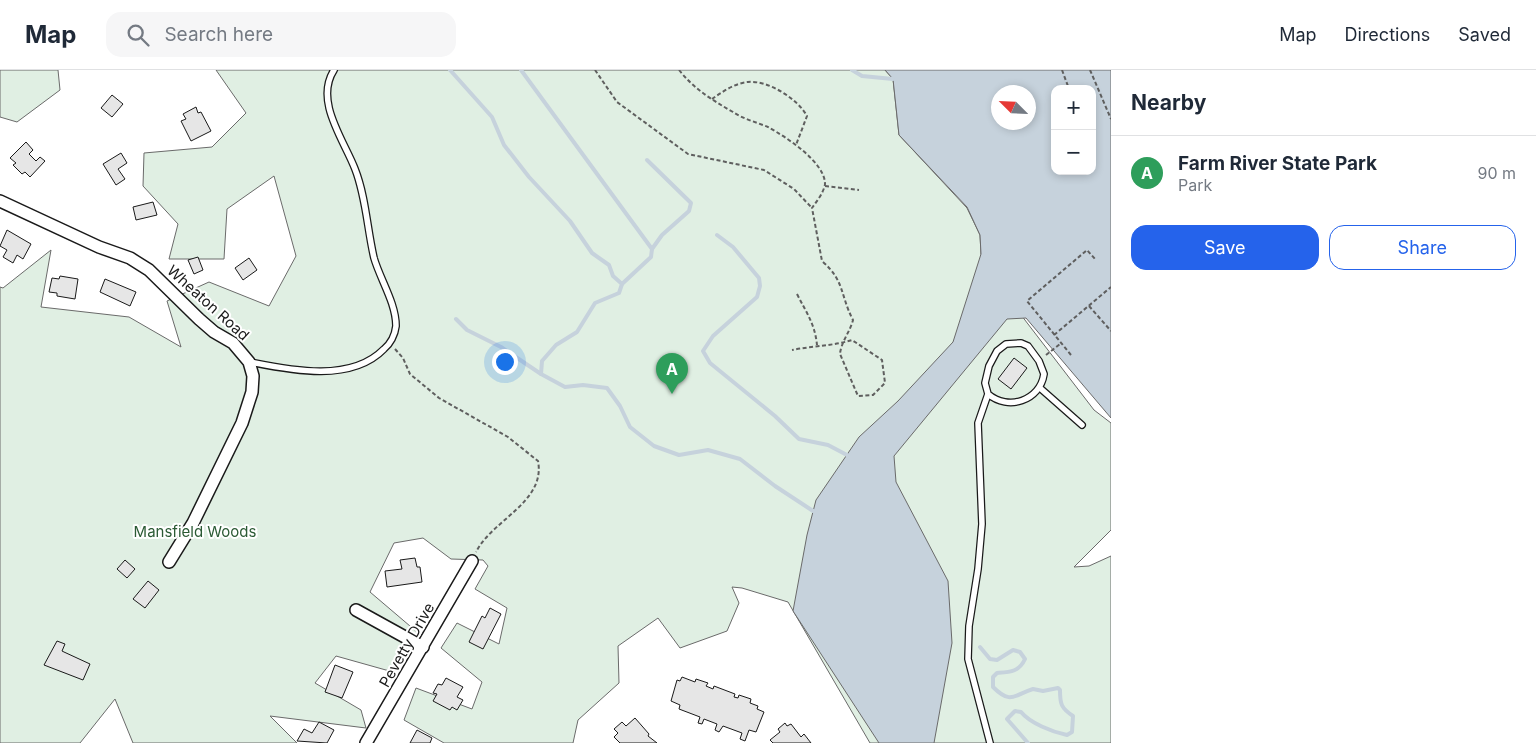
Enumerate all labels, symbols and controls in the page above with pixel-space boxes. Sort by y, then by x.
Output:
search box [106,12,456,57]
text: Map [25,20,76,49]
icon: search [124,21,152,49]
text: Search here [164,23,273,46]
text: Map [1279,24,1317,45]
text: Directions [1345,24,1430,45]
text: Saved [1458,24,1511,45]
north arrow [991,85,1036,130]
map controls [1051,85,1096,175]
button: + [1051,85,1096,130]
text: Nearby [1131,90,1206,115]
button: − [1051,130,1096,175]
text: Farm River State Park [1178,152,1377,175]
text: A [1141,163,1153,183]
text: 90 m [1477,163,1516,183]
text: Park [1178,175,1212,195]
button: Save [1131,225,1319,270]
button: Share [1329,225,1516,270]
street label: Wheaton Road [163,261,253,344]
your location [492,349,518,375]
pin: A [656,353,688,394]
park label: Mansfield Woods [134,522,256,541]
street label: Pevetty Drive [375,599,438,690]

